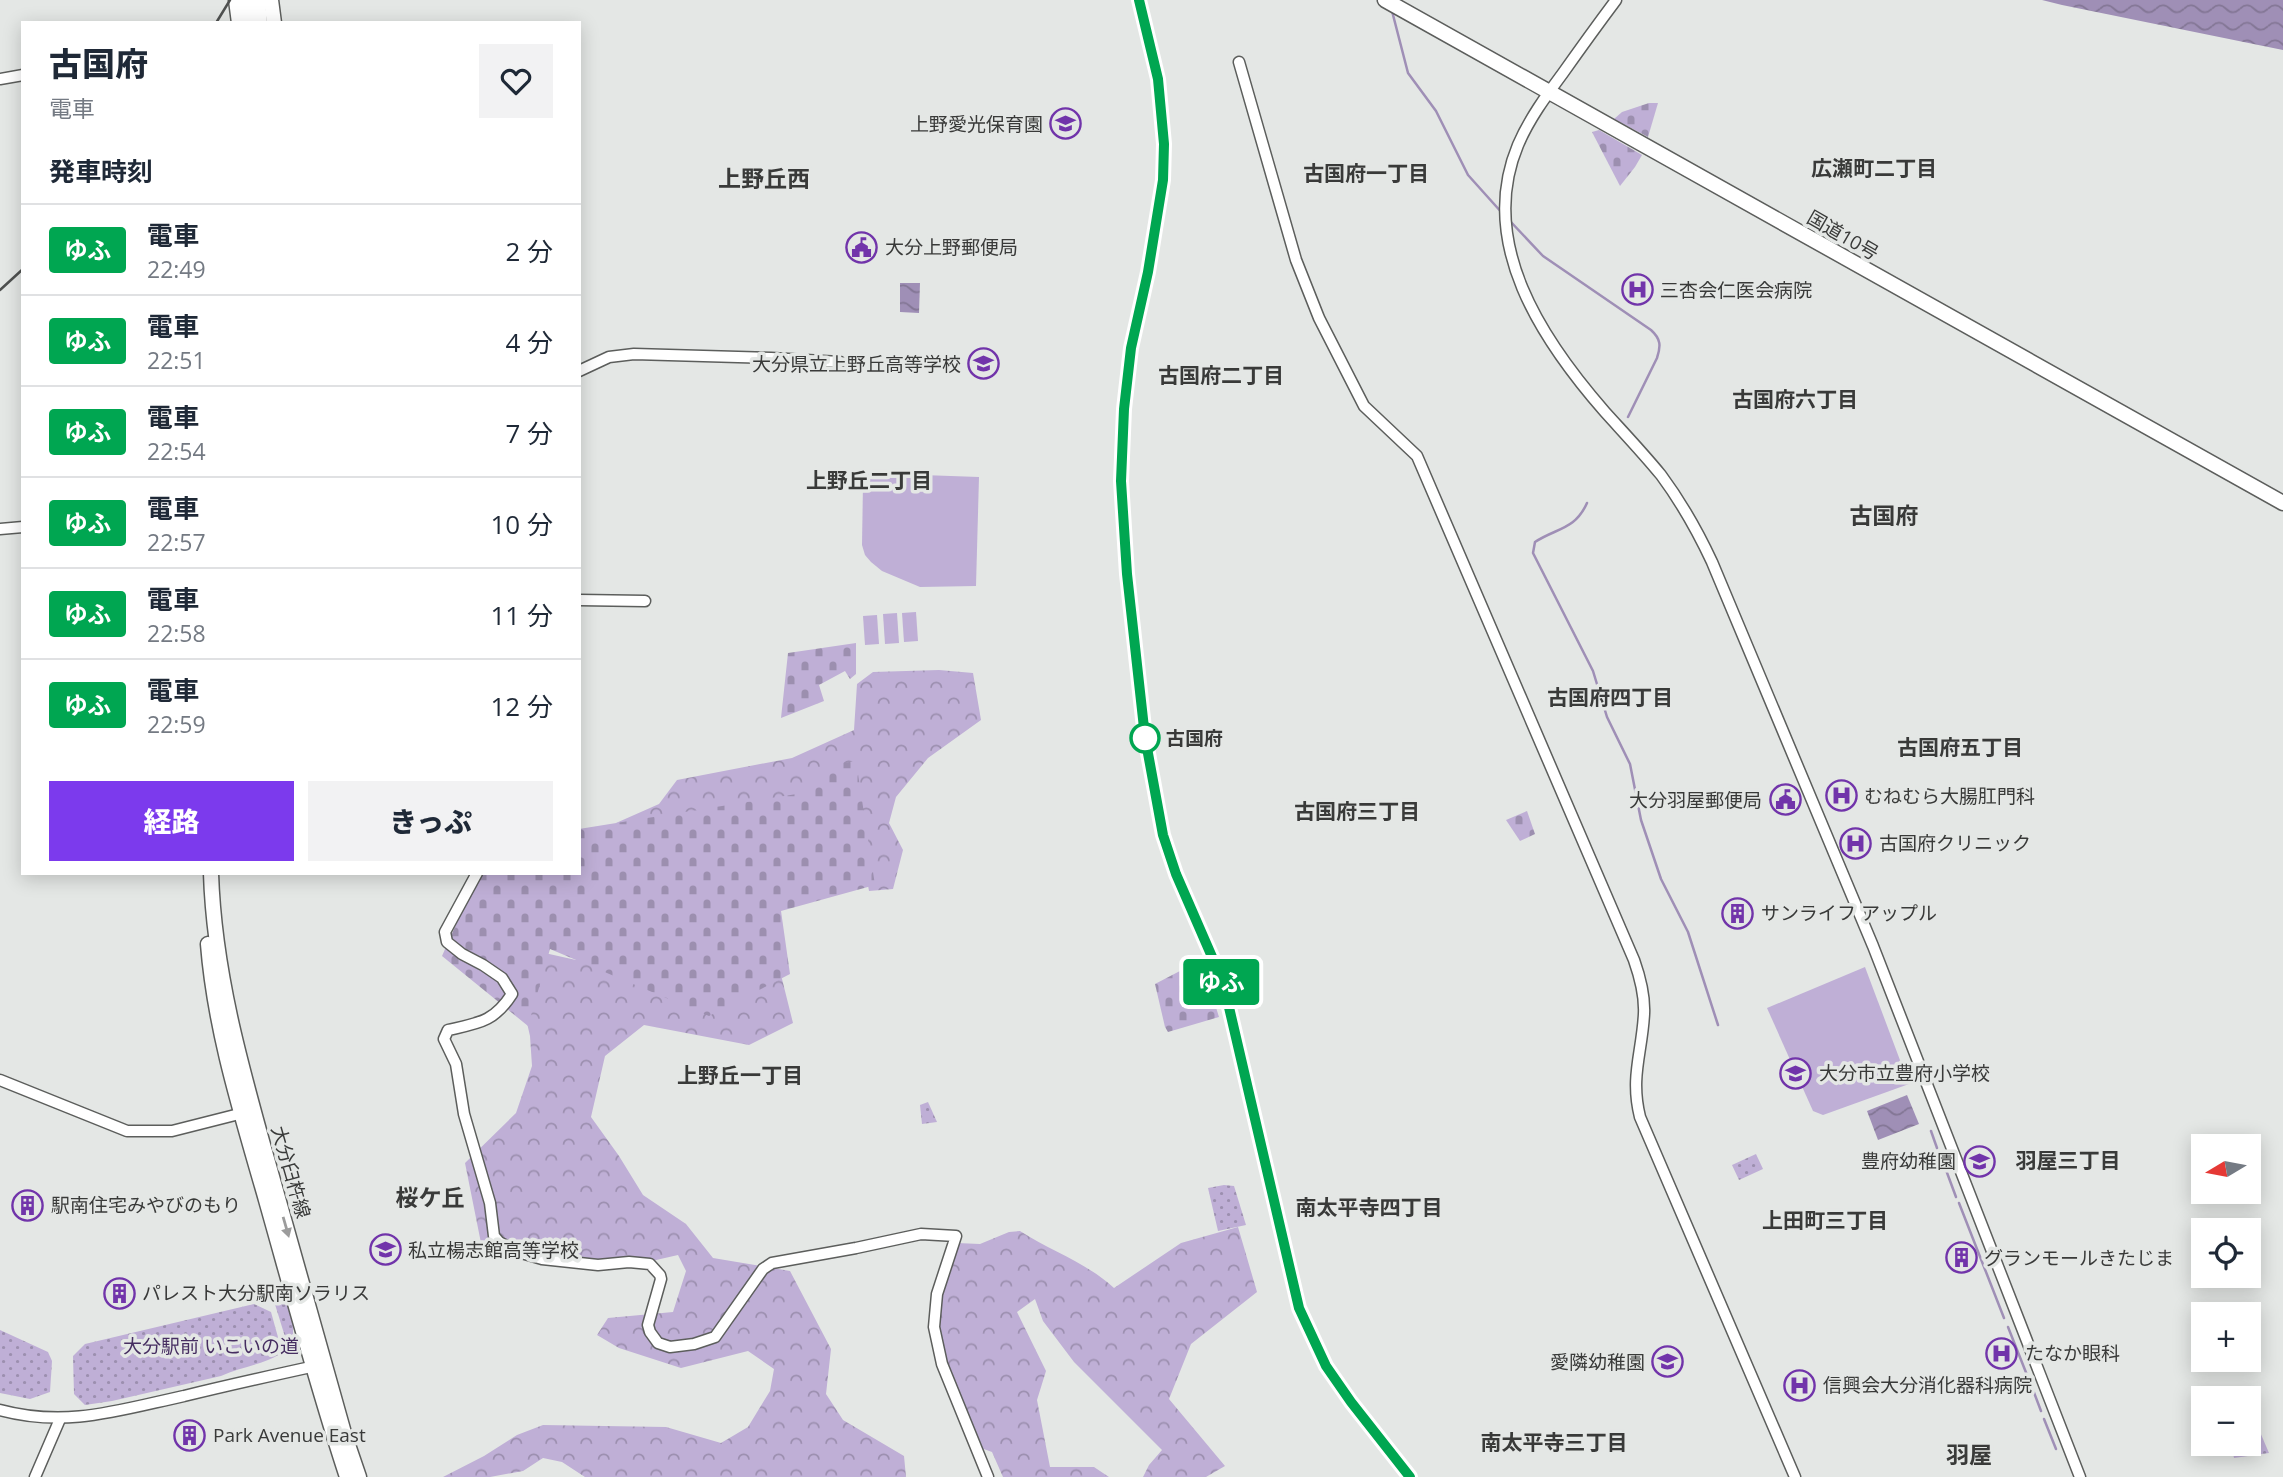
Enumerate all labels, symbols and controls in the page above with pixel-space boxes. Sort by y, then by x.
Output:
text: 古国府 [49,41,148,86]
button: heart [479,44,553,118]
text: 電車 [49,92,95,124]
school or university icon: 上野愛光保育園 [1049,107,1083,141]
place label: 上野愛光保育園 [910,111,1043,137]
text: 発車時刻 [49,153,153,189]
district label: 広瀬町二丁目 [1811,154,1937,182]
district label: 古国府一丁目 [1303,159,1429,187]
district label: 上野丘西 [718,162,810,194]
street label: 国道10号 [1802,204,1884,266]
text: 電車 [147,217,199,253]
public building icon: 大分上野郵便局 [845,230,879,264]
text: ゆふ [64,233,111,266]
text: 2 分 [505,233,553,269]
place label: 大分上野郵便局 [885,234,1018,260]
text: 22:49 [147,253,206,285]
hospital icon: 三杏会仁医会病院 [1620,273,1654,307]
place label: 三杏会仁医会病院 [1660,277,1812,303]
text: 電車 [147,308,199,344]
text: ゆふ [64,324,111,357]
text: 4 分 [505,324,553,360]
text: 22:51 [147,344,206,376]
school or university icon: 大分県立上野丘高等学校 [967,347,1001,381]
place label: 大分県立上野丘高等学校 [752,351,961,377]
district label: 古国府二丁目 [1158,361,1284,389]
district label: 古国府六丁目 [1732,385,1858,413]
text: 電車 [147,399,199,435]
text: ゆふ [64,415,111,448]
text: 7 分 [505,415,553,451]
text: 22:54 [147,435,206,467]
district label: 上野丘二丁目 [806,466,932,494]
text: 電車 [147,490,199,526]
district label: 古国府 [1850,499,1919,531]
text: ゆふ [64,506,111,539]
text: 10 分 [491,506,553,542]
text: 22:57 [147,526,206,558]
text: 電車 [147,581,199,617]
text: ゆふ [64,597,111,630]
text: 11 分 [491,597,553,633]
text: 22:58 [147,617,206,649]
text: 電車 [147,672,199,708]
district label: 古国府四丁目 [1547,683,1673,711]
text: ゆふ [64,688,111,721]
text: 12 分 [491,688,553,724]
text: 22:59 [147,708,206,740]
marker: 古国府 [1130,723,1160,753]
place label: 古国府 [1166,725,1223,751]
district label: 古国府五丁目 [1897,733,2023,761]
hospital icon: むねむら大腸肛門科 [1824,779,1858,813]
button: 経路 [49,781,294,861]
button: きっぷ [308,781,553,861]
public building icon: 大分羽屋郵便局 [1768,783,1802,817]
place label: むねむら大腸肛門科 [1864,783,2035,809]
place label: 大分羽屋郵便局 [1629,787,1762,813]
district label: 古国府三丁目 [1294,797,1420,825]
hospital icon: 古国府クリニック [1839,826,1873,860]
place label: 古国府クリニック [1879,830,2031,856]
building icon: サンライフ アップル [1721,896,1755,930]
place label: サンライフ アップル [1761,900,1937,926]
line badge: ゆふ [1190,959,1252,1005]
text: ゆふ [1197,965,1245,998]
school or university icon: 大分市立豊府小学校 [1779,1056,1813,1090]
place label: 大分市立豊府小学校 [1819,1060,1990,1086]
district label: 上野丘一丁目 [677,1061,803,1089]
street label: 大分臼杵線 [265,1123,317,1221]
north arrow [2191,1134,2261,1204]
map controls [2191,1134,2261,1456]
school or university icon: 豊府幼稚園 [1962,1144,1996,1178]
district label: 羽屋三丁目 [2016,1146,2121,1174]
place label: 豊府幼稚園 [1861,1148,1956,1174]
district label: 桜ケ丘 [396,1181,465,1213]
building icon: 駅南住宅みやびのもり [11,1188,45,1222]
place label: 駅南住宅みやびのもり [51,1192,241,1218]
district label: 南太平寺四丁目 [1296,1193,1443,1221]
district label: 上田町三丁目 [1762,1206,1888,1234]
one-way arrow [282,1216,292,1237]
button: locate [2191,1218,2261,1288]
school or university icon: 私立楊志館高等学校 [368,1233,402,1267]
place label: 私立楊志館高等学校 [408,1237,579,1263]
building icon: グランモールきたじま [1944,1241,1978,1275]
place label: グランモールきたじま [1984,1245,2174,1271]
building icon: パレスト大分駅南ソラリス [102,1276,136,1310]
place label: パレスト大分駅南ソラリス [142,1280,370,1306]
button: + [2191,1302,2261,1372]
park label: 大分駅前 いこいの道 [123,1333,299,1359]
hospital icon: たなか眼科 [1985,1336,2019,1370]
place label: たなか眼科 [2025,1340,2120,1366]
school or university icon: 愛隣幼稚園 [1651,1345,1685,1379]
place label: 愛隣幼稚園 [1550,1349,1645,1375]
hospital icon: 信興会大分消化器科病院 [1783,1368,1817,1402]
place label: 信興会大分消化器科病院 [1823,1372,2032,1398]
button: − [2191,1386,2261,1456]
building icon: Park Avenue East [173,1418,207,1452]
place label: Park Avenue East [213,1422,366,1448]
district label: 南太平寺三丁目 [1481,1428,1628,1456]
district label: 羽屋 [1946,1438,1992,1470]

